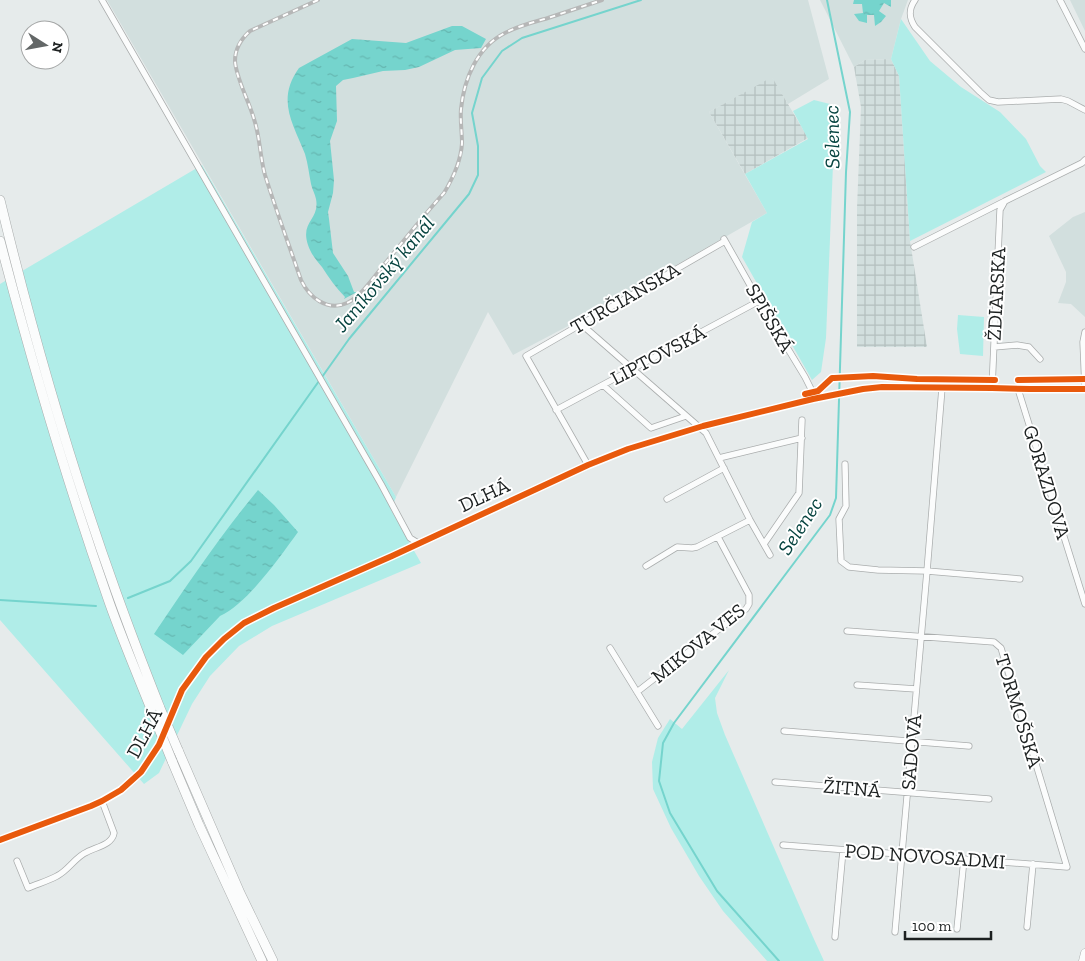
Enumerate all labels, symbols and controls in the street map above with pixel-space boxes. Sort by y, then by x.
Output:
north arrow [20,20,70,70]
text: N [48,41,67,55]
water label: Selenec [818,105,845,169]
water label: Janíkovský kanál [327,211,439,338]
street label: ŽDIARSKA [982,246,1010,341]
street label: TURČIANSKA [566,256,685,339]
street label: SPIŠSKÁ [741,279,800,358]
street label: LIPTOVSKÁ [606,319,711,390]
street label: GORAZDOVA [1018,422,1076,543]
street label: DLHÁ [455,473,514,517]
water label: Selenec [772,492,827,559]
street label: MIKOVA VES [646,598,750,688]
street label: TORMOŠSKÁ [990,651,1048,772]
street label: DLHÁ [121,703,167,762]
street label: SADOVÁ [896,712,926,791]
street label: ŽITNÁ [822,774,883,803]
street label: POD NOVOSADMI [844,838,1006,874]
scale bar [905,908,991,940]
text: 100 m [912,917,951,935]

